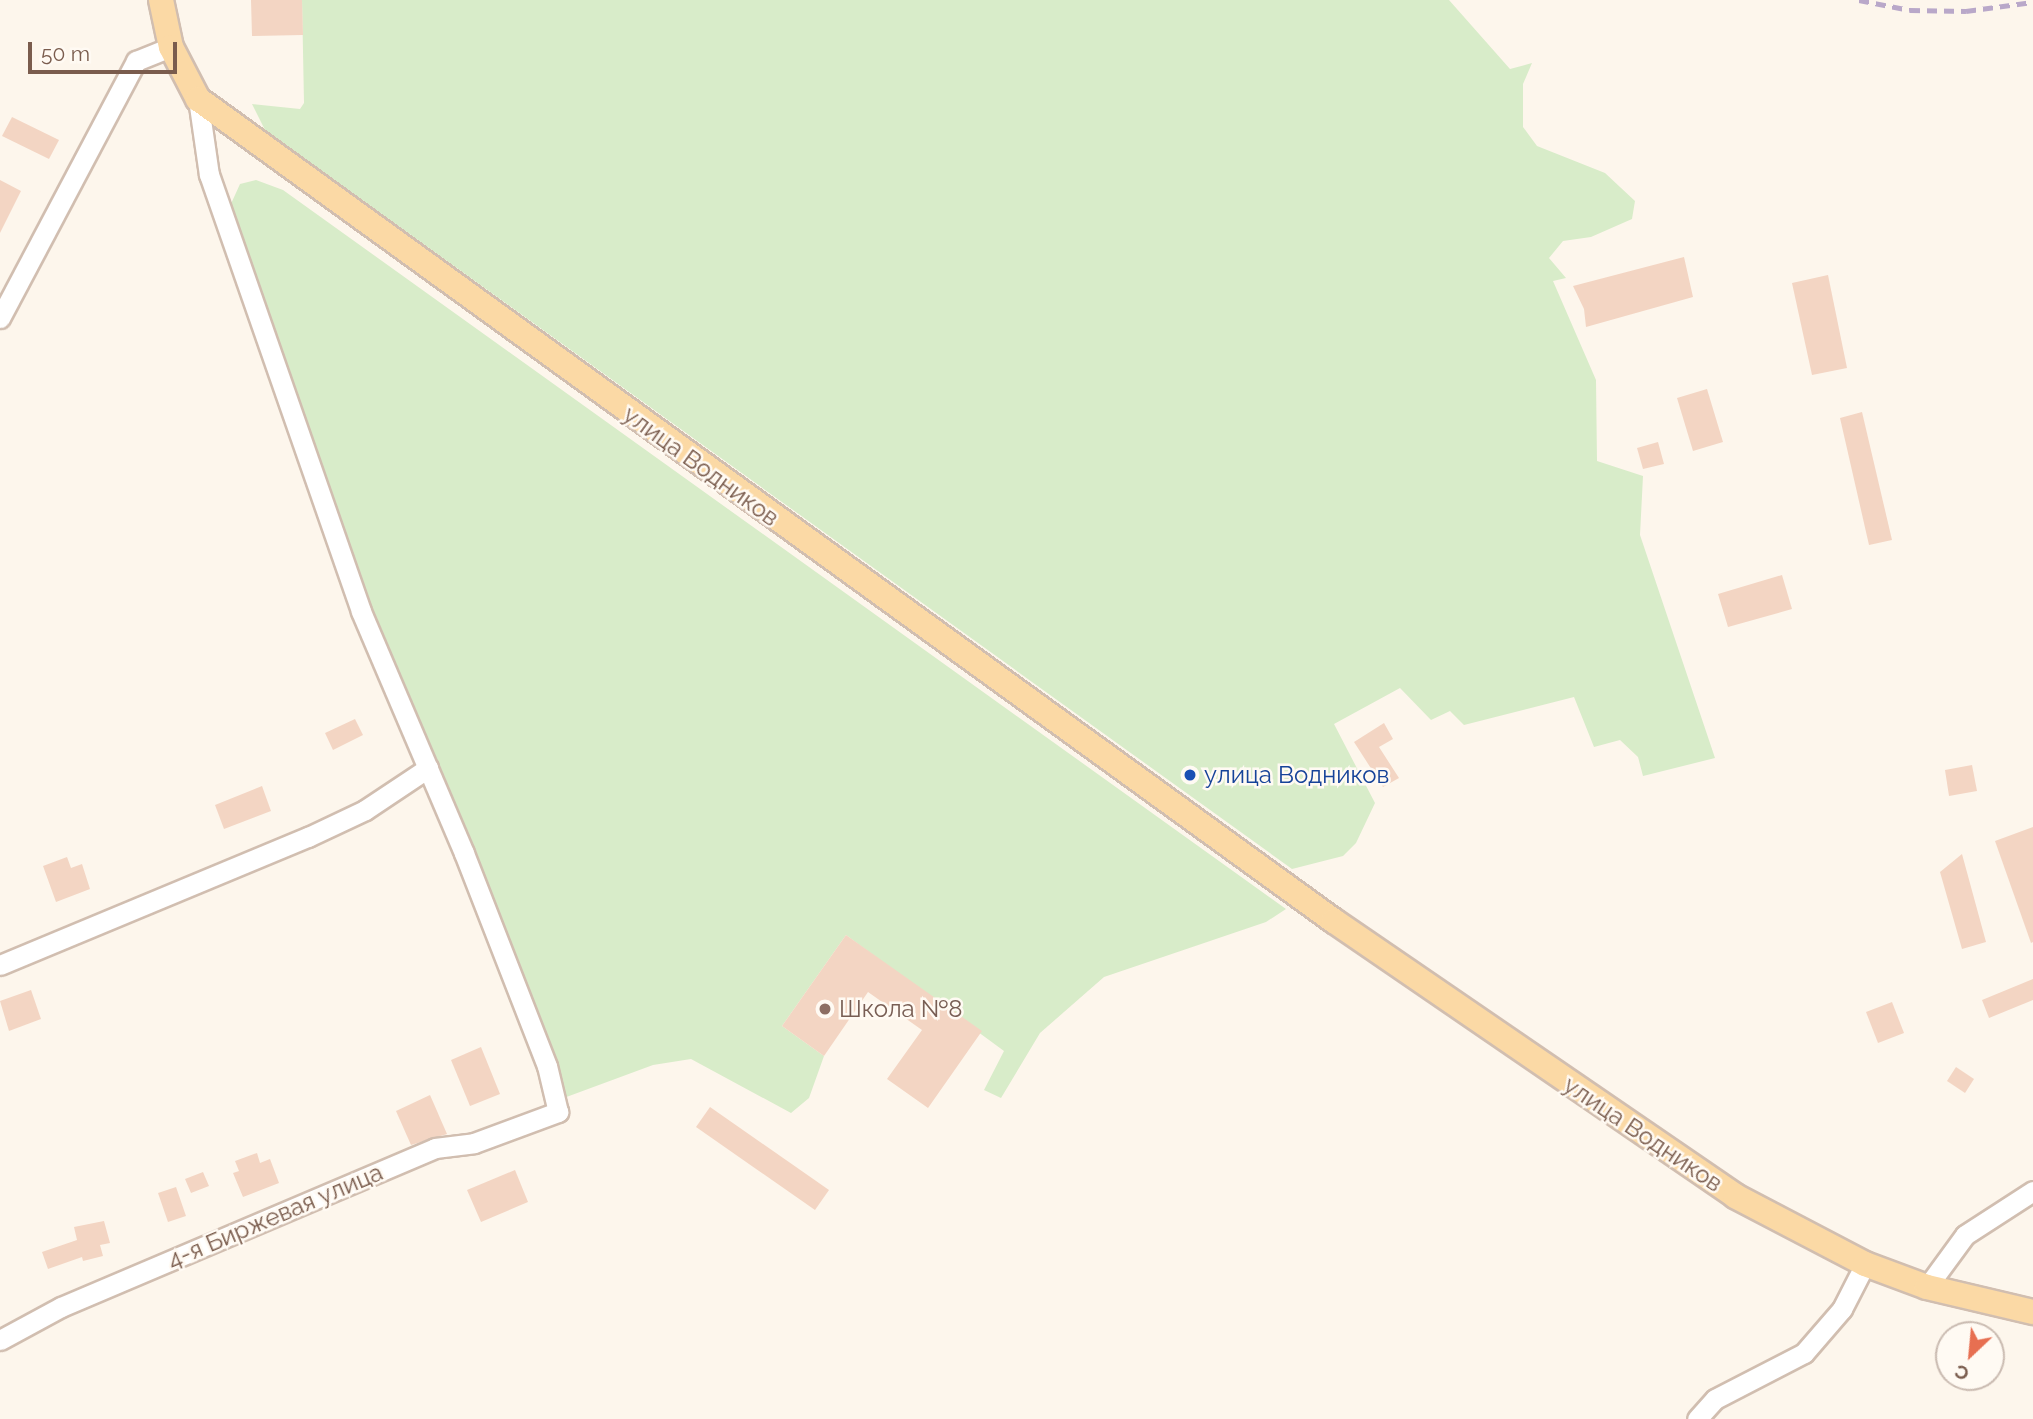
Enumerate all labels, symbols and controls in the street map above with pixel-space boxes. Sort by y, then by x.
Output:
scale bar [32,28,180,72]
text: 50 m [41,41,90,66]
street label: улица Водников [618,400,784,532]
place label: улица Водников [1204,761,1389,789]
marker: улица Водников [1182,767,1198,783]
place label: Школа №8 [839,995,962,1023]
marker: Школа №8 [817,1001,833,1017]
street label: улица Водников [1558,1070,1728,1198]
street label: 4-я Биржевая улица [163,1157,387,1275]
north arrow [1935,1321,2005,1391]
text: С [1951,1360,1972,1386]

